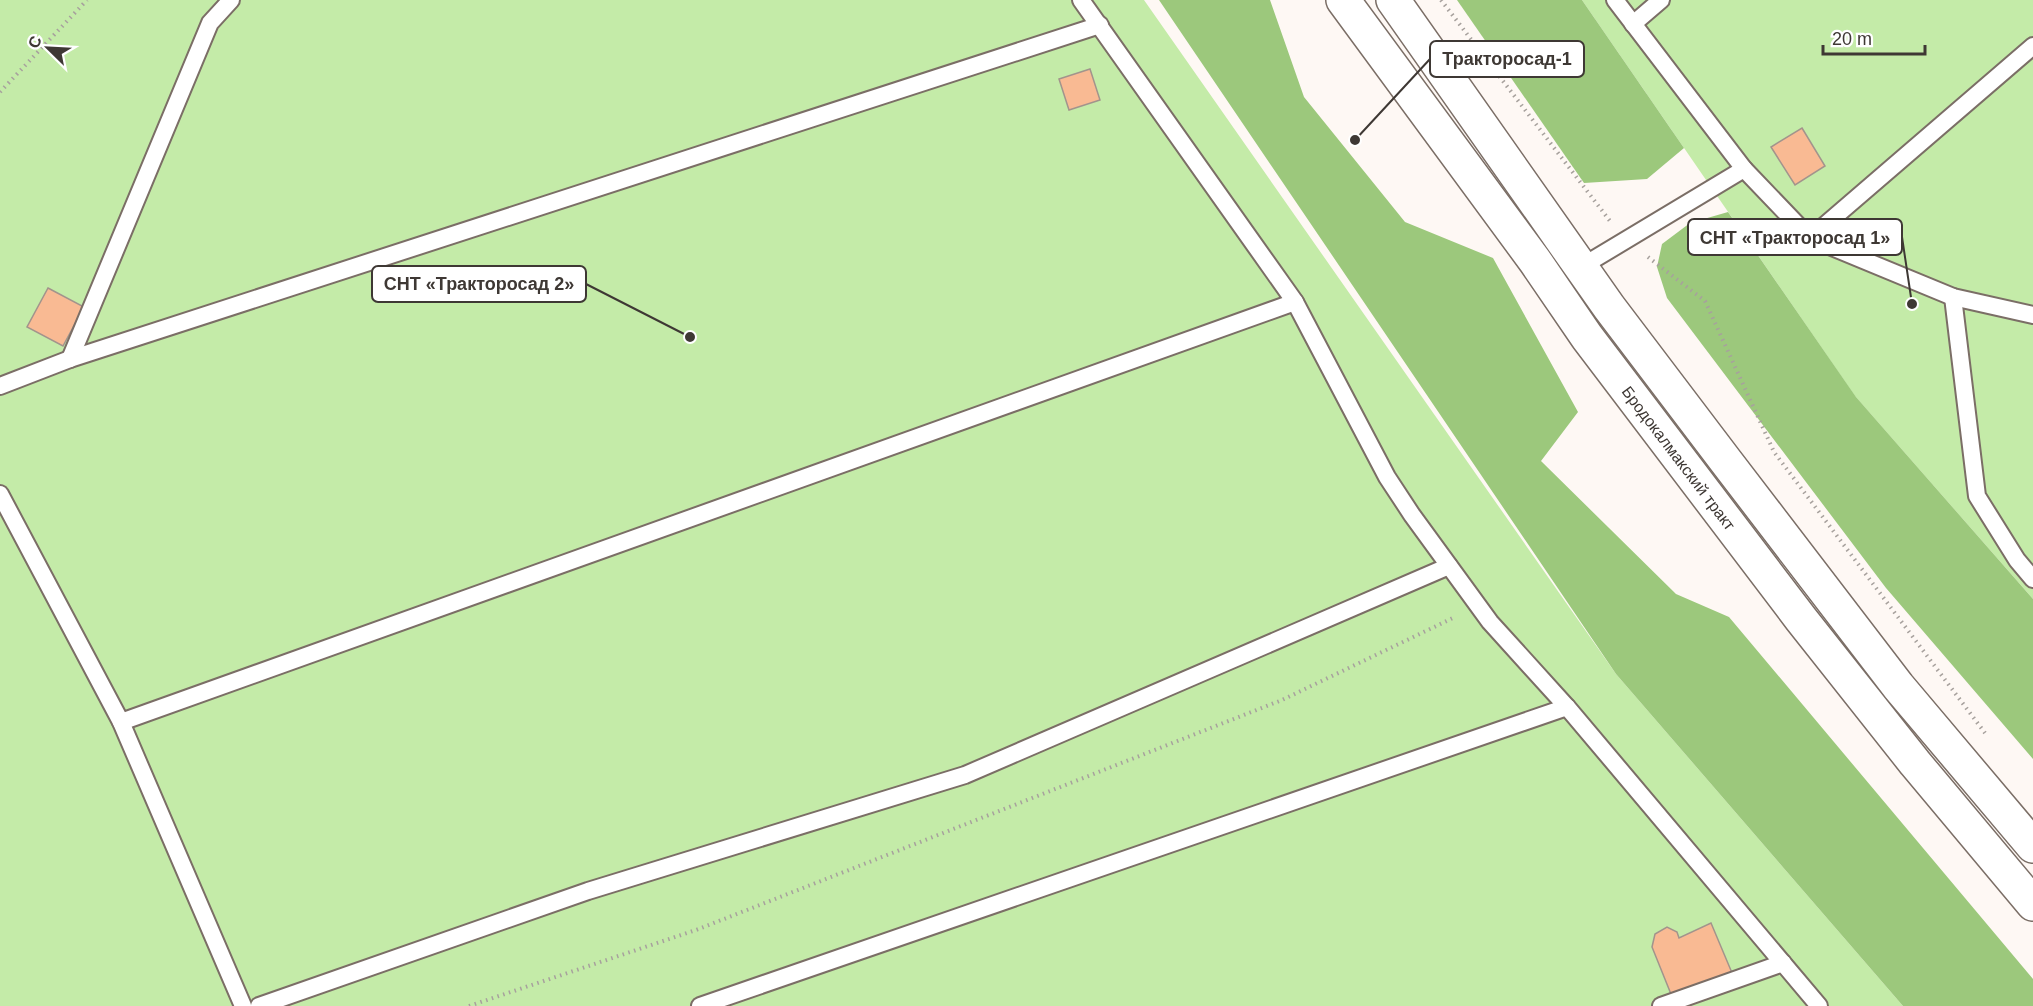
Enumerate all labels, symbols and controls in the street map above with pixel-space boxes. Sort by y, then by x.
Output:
north arrow [18,18,78,78]
scale bar [1823,18,1925,56]
text: 20 m [1832,29,1872,49]
text: С [25,33,45,51]
callout: Тракторосад-1 [1430,41,1584,77]
text: Тракторосад-1 [1442,49,1572,69]
callout: СНТ «Тракторосад 1» [1688,219,1902,255]
text: СНТ «Тракторосад 1» [1700,228,1890,248]
callout: СНТ «Тракторосад 2» [372,266,586,302]
text: СНТ «Тракторосад 2» [384,274,574,294]
street label: Бродокалмакский тракт [1619,383,1739,534]

